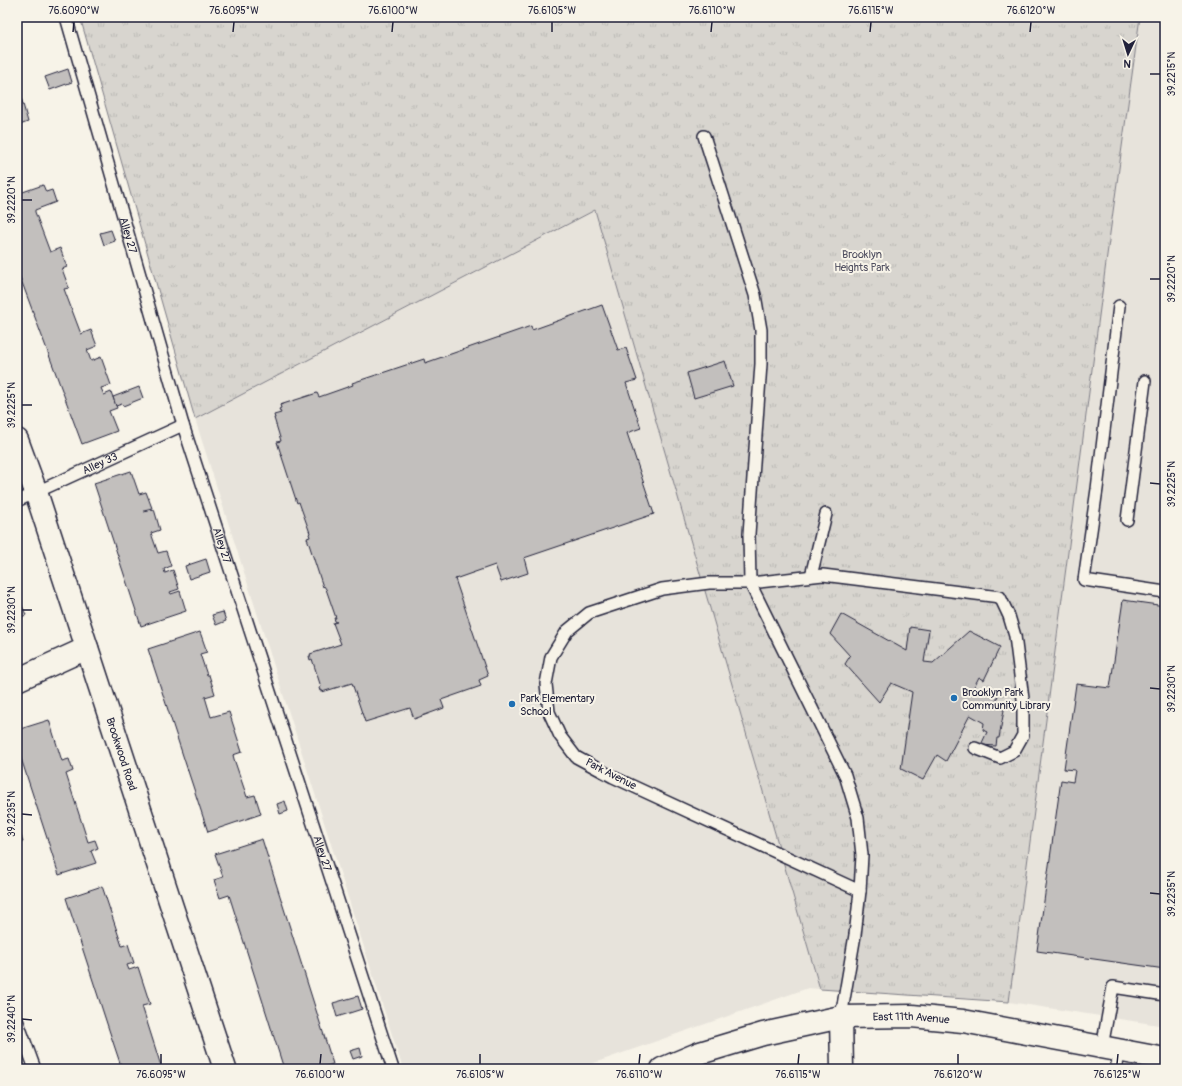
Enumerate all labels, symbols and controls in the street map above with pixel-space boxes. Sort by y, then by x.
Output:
text: 76.6090°W [49,5,100,17]
text: 76.6095°W [209,5,259,17]
text: 76.6100°W [368,5,418,17]
text: 76.6105°W [528,5,577,17]
text: 76.6110°W [689,5,736,17]
text: 76.6115°W [848,5,894,17]
text: 76.6120°W [1007,5,1056,17]
north arrow [1108,34,1148,74]
text: 39.2215°N [1166,51,1178,96]
text: N [1123,57,1132,70]
text: 39.2220°N [6,176,18,224]
street label: Alley 27 [117,216,140,255]
park label: Brooklyn Heights Park [834,248,890,274]
text: 39.2220°N [1166,255,1178,303]
text: 39.2225°N [6,382,18,428]
street label: Alley 33 [80,449,119,477]
text: 39.2225°N [1166,461,1178,507]
street label: Alley 27 [210,526,234,565]
text: 39.2230°N [6,586,18,634]
text: 39.2230°N [1166,665,1178,713]
place label: Brooklyn Park Community Library [962,686,1051,712]
place label: Park Elementary School [520,692,595,718]
marker: Brooklyn Park Community Library [949,693,959,703]
marker: Park Elementary School [507,699,517,709]
street label: Brookwood Road [104,716,140,792]
street label: Park Avenue [583,756,639,793]
text: 39.2235°N [6,791,18,837]
street label: Alley 27 [311,834,335,873]
text: 39.2235°N [1166,871,1178,917]
text: 39.2240°N [6,995,18,1043]
street label: East 11th Avenue [872,1009,951,1026]
text: 76.6095°W [136,1069,186,1081]
text: 76.6100°W [295,1069,345,1081]
text: 76.6105°W [456,1069,505,1081]
text: 76.6110°W [616,1069,663,1081]
text: 76.6115°W [775,1069,821,1081]
text: 76.6120°W [934,1069,983,1081]
text: 76.6125°W [1094,1069,1141,1081]

